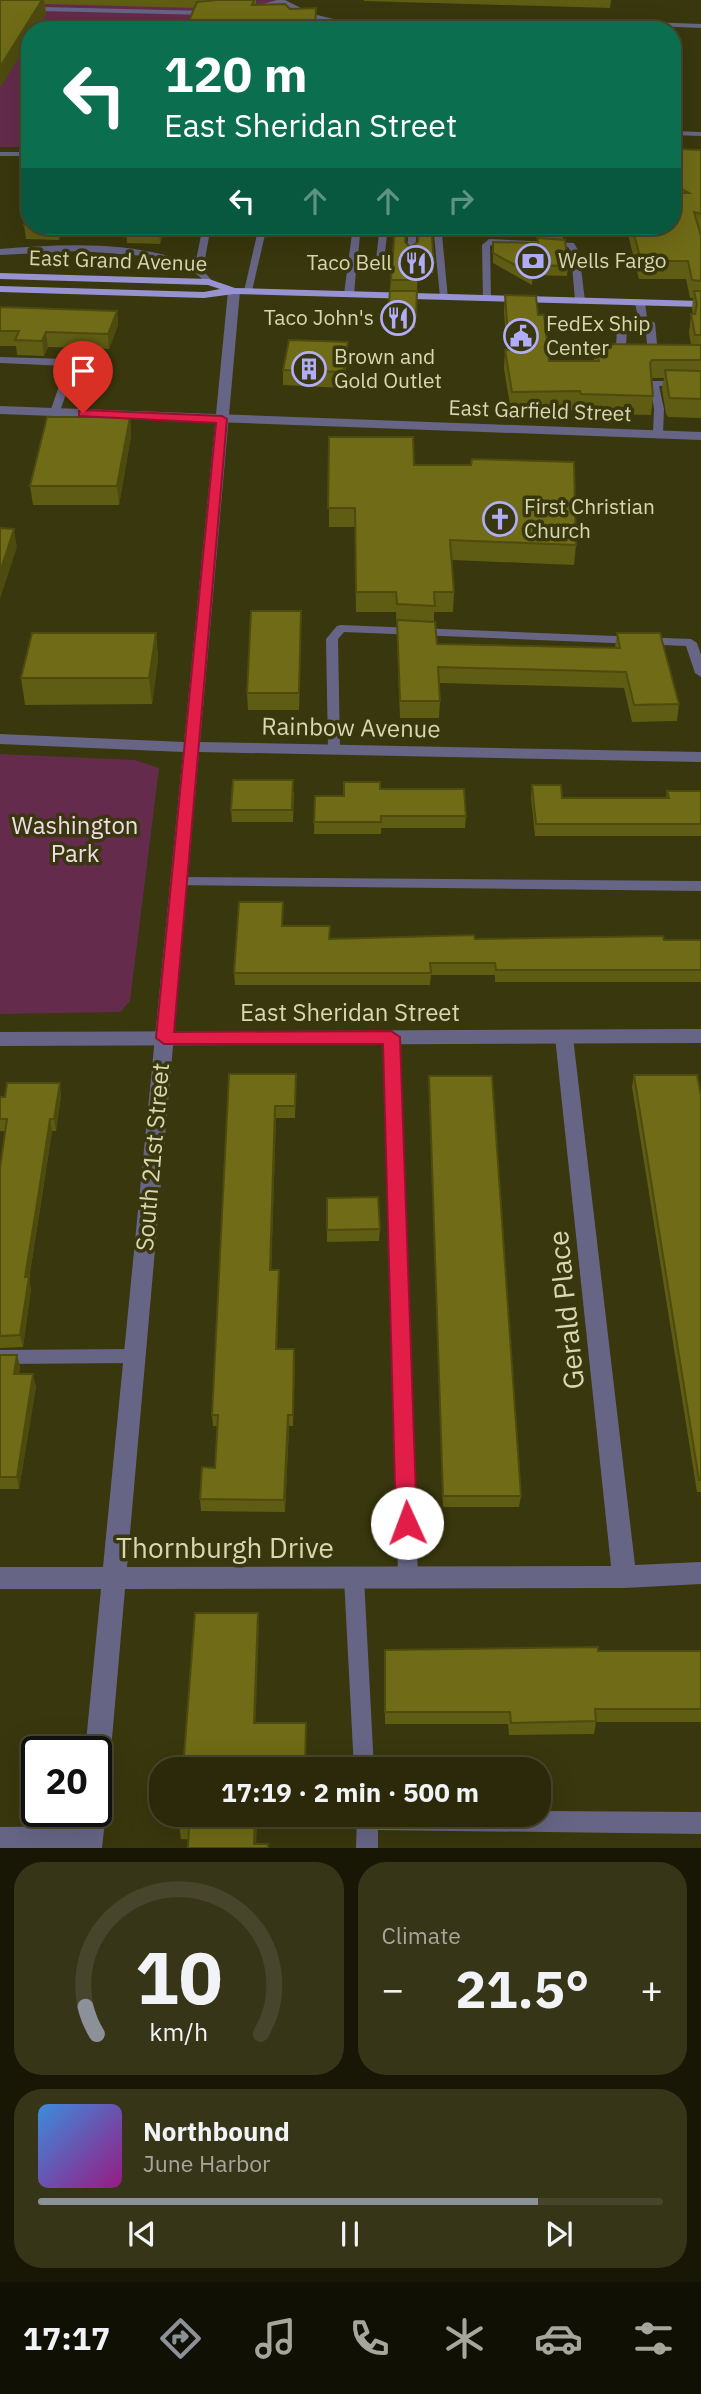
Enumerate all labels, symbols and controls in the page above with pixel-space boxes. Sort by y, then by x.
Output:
text: 120 m [164,42,308,105]
icon: left [49,49,140,140]
text: East Sheridan Street [164,104,457,146]
icon: left [223,182,261,220]
icon: ahead [296,182,334,220]
icon: ahead [369,182,407,220]
icon: right [442,182,480,220]
bank icon: Wells Fargo [514,242,552,280]
street label: East Grand Avenue [28,243,208,277]
restaurant icon: Taco Bell [397,244,435,282]
place label: Wells Fargo [558,246,667,274]
place label: Taco Bell [307,248,392,276]
restaurant icon: Taco John's [379,299,417,337]
place label: Taco John's [264,303,374,331]
place label: FedEx Ship Center [546,309,650,361]
public building icon: FedEx Ship Center [502,317,540,355]
pin [53,341,113,413]
place label: Brown and Gold Outlet [334,342,442,394]
building icon: Brown and Gold Outlet [290,350,328,388]
icon: arrive [64,352,102,390]
street label: East Garfield Street [448,393,632,427]
place label: First Christian Church [524,492,655,544]
church icon: First Christian Church [481,500,519,538]
street label: Rainbow Avenue [261,709,441,745]
park label: Washington Park [12,809,138,869]
street label: East Sheridan Street [240,996,460,1028]
street label: South 21st Street [128,1061,176,1252]
street label: Gerald Place [539,1229,592,1391]
position arrow [370,1486,444,1560]
street label: Thornburgh Drive [116,1529,334,1566]
speed limit sign: 20 [21,1736,112,1827]
text: 17:19 · 2 min · 500 m [221,1775,479,1809]
text: Climate [382,1920,461,1950]
text: 10 [135,1930,222,2025]
text: 21.5° [455,1955,589,2022]
text: − [382,1964,404,2013]
text: + [640,1964,663,2013]
text: km/h [149,2015,208,2048]
text: Northbound [143,2114,290,2148]
text: June Harbor [143,2148,271,2178]
icon: previous [123,2215,161,2253]
icon: pause [331,2215,369,2253]
icon: next [540,2215,578,2253]
icon: directions [156,2314,205,2363]
icon: music [251,2314,300,2363]
icon: phone [345,2314,394,2363]
icon: climate [440,2314,489,2363]
icon: car [534,2314,583,2363]
icon: filters [629,2314,678,2363]
text: 17:17 [23,2317,110,2359]

